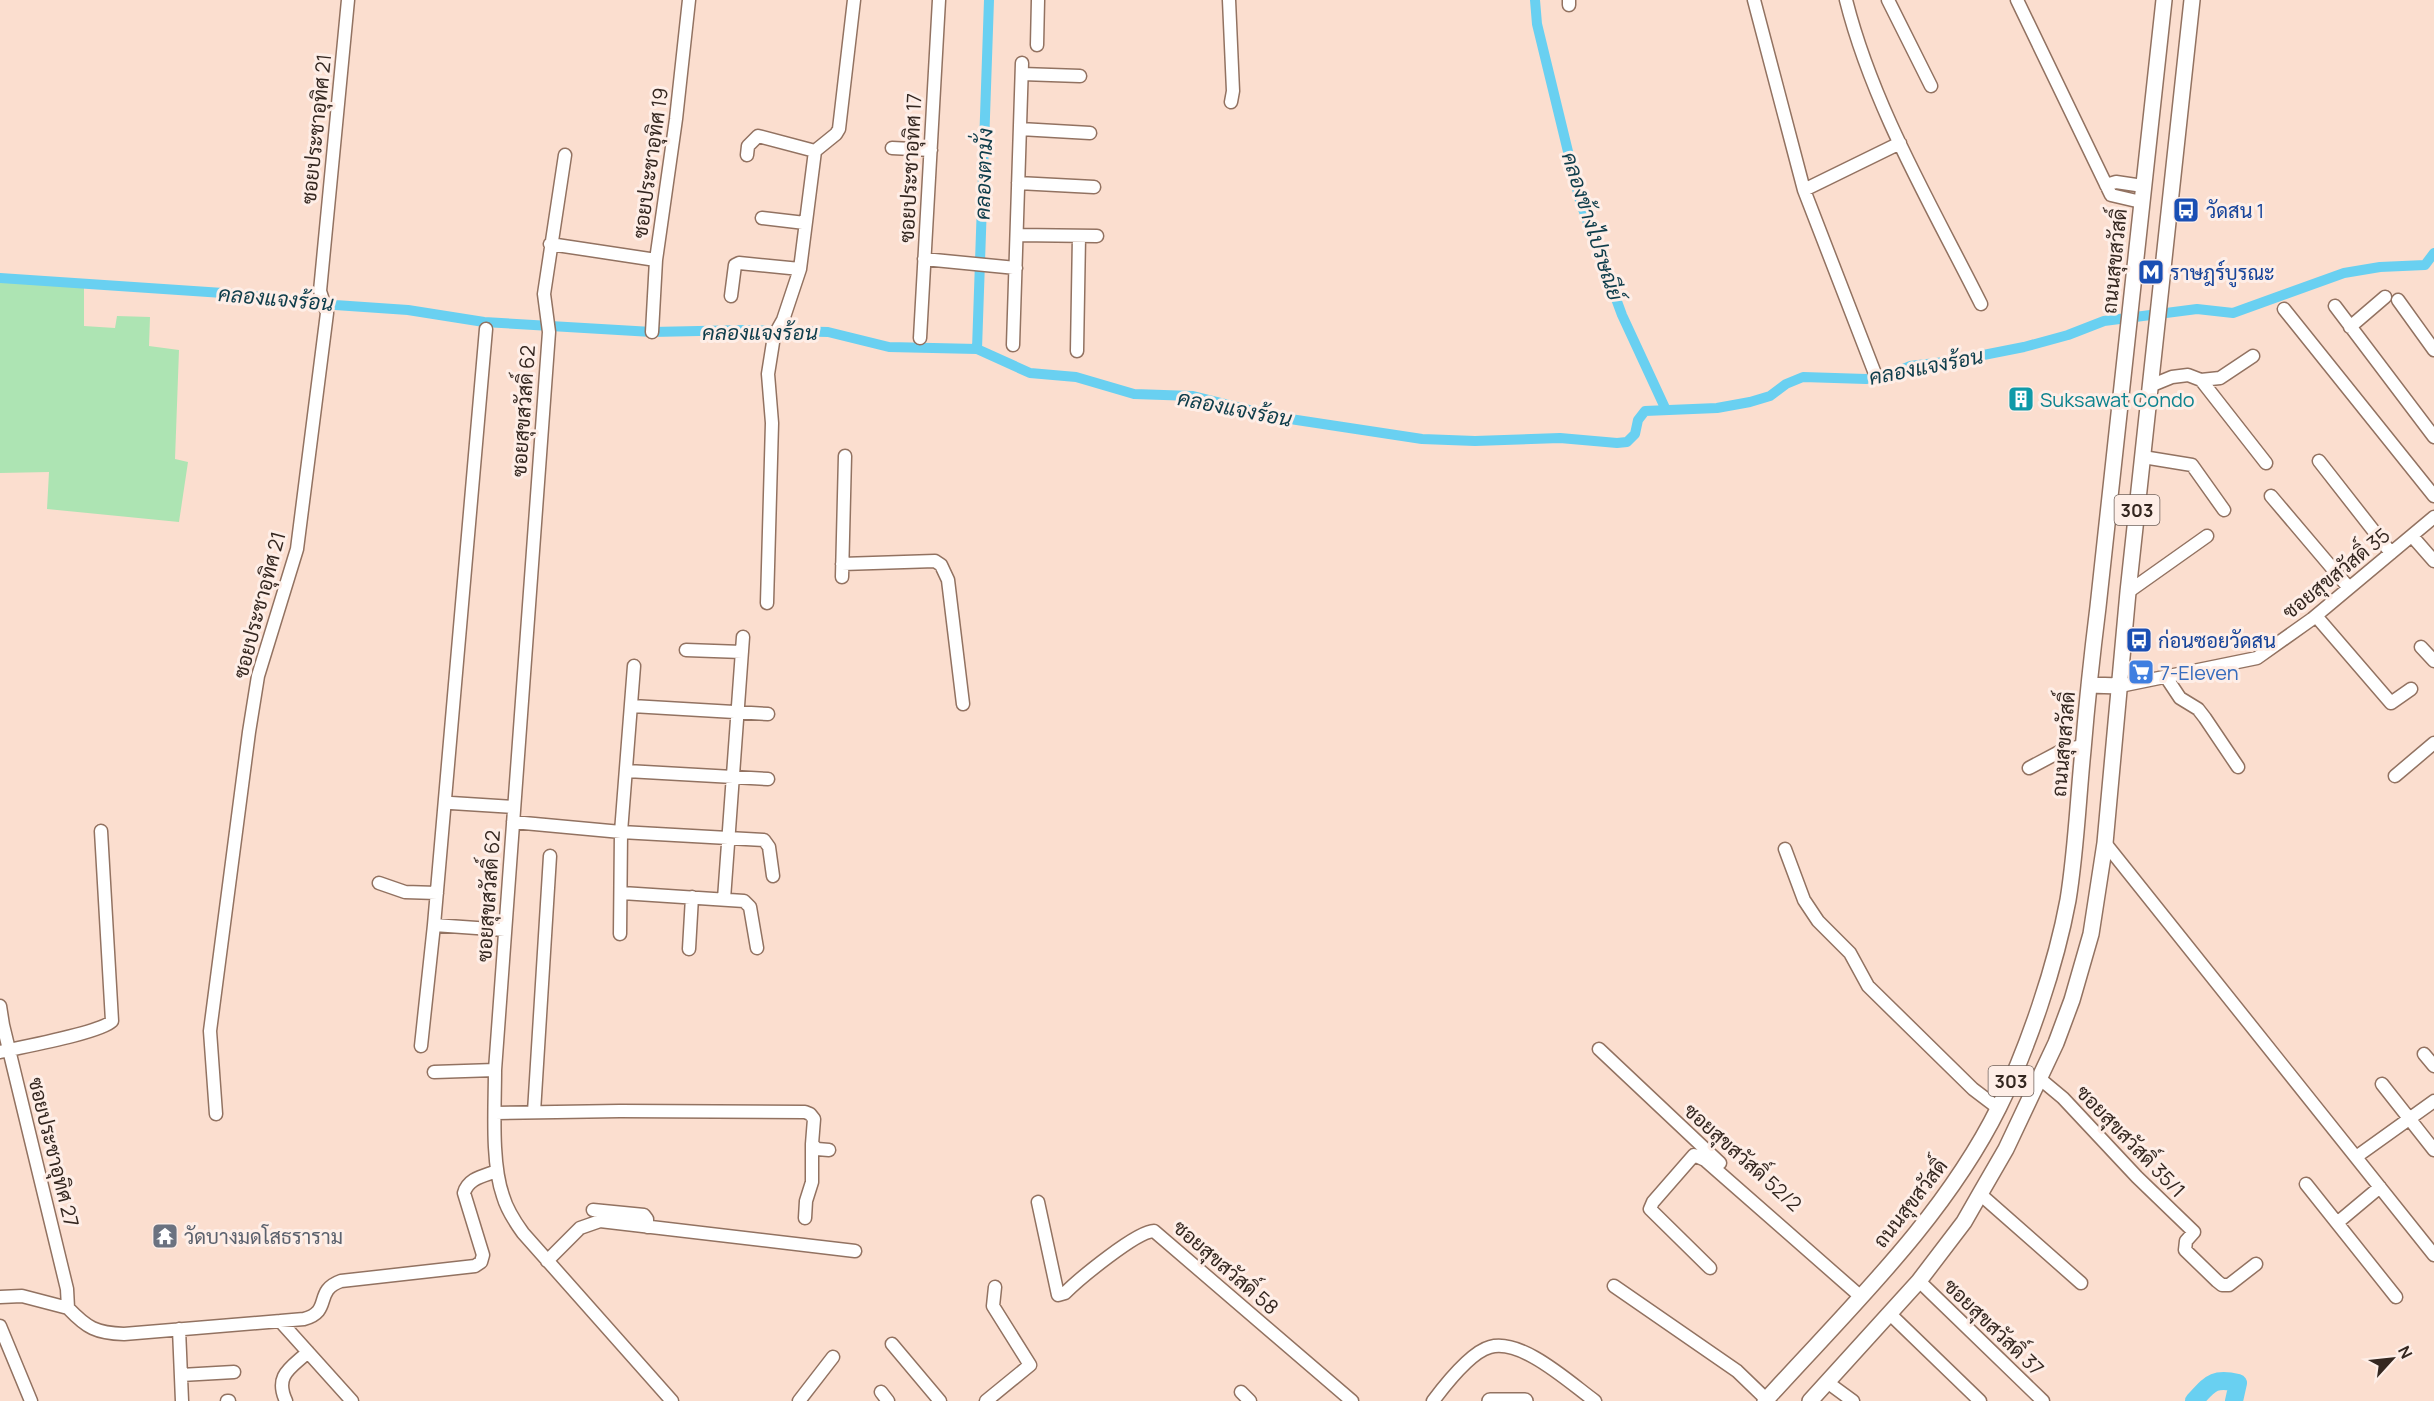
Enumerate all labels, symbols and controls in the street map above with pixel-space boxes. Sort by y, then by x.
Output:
street label: ซอยประชาอุทิศ 21 [295,53,338,206]
street label: ซอยประชาอุทิศ 19 [626,86,675,240]
street label: ซอยประชาอุทิศ 17 [893,93,928,243]
water label: คลองตามั่ง [963,127,999,220]
water label: คลองข้างไปรษณีย์ [1556,148,1631,307]
bus stop icon: วัดสน 1 [2171,195,2201,225]
place label: วัดสน 1 [2206,197,2264,224]
street label: ถนนสุขสวัสดิ์ [2091,207,2134,315]
metro station icon: ราษฎร์บูรณะ [2136,257,2166,287]
place label: ราษฎร์บูรณะ [2170,259,2275,288]
water label: คลองแจงร้อน [217,279,336,317]
water label: คลองแจงร้อน [702,318,819,346]
water label: คลองแจงร้อน [1866,341,1986,391]
street label: ซอยสุขสวัสดิ์ 62 [501,344,542,478]
water label: คลองแจงร้อน [1175,383,1295,433]
building icon: Suksawat Condo [2006,384,2036,414]
place label: Suksawat Condo [2040,386,2195,413]
road number: 303 [2114,495,2160,525]
street label: ซอยสุขสวัสดิ์ 35 [2274,518,2396,625]
street label: ซอยประชาอุทิศ 21 [226,529,293,682]
bus stop icon: ก่อนซอยวัดสน [2124,625,2154,655]
place label: ก่อนซอยวัดสน [2158,627,2276,654]
supermarket icon: 7-Eleven [2126,657,2156,687]
place label: 7-Eleven [2160,659,2239,686]
street label: ถนนสุขสวัสดิ์ [2041,690,2082,798]
street label: ซอยสุขสวัสดิ์ 62 [466,829,507,963]
road number: 303 [1988,1066,2034,1096]
street label: ซอยประชาอุทิศ 27 [21,1074,86,1230]
street label: ซอยสุขสวัสดิ์ 35/1 [2070,1076,2195,1204]
street label: ซอยสุขสวัสดิ์ 52/2 [1678,1094,1810,1218]
street label: ถนนสุขสวัสดิ์ [1864,1150,1954,1254]
street label: ซอยสุขสวัสดิ์ 58 [1167,1211,1287,1321]
temple icon: วัดบางมดโสธราราม [150,1221,180,1251]
place label: วัดบางมดโสธราราม [184,1223,343,1250]
street label: ซอยสุขสวัสดิ์ 37 [1937,1269,2053,1382]
north arrow [2362,1329,2422,1389]
text: N [2393,1342,2418,1362]

